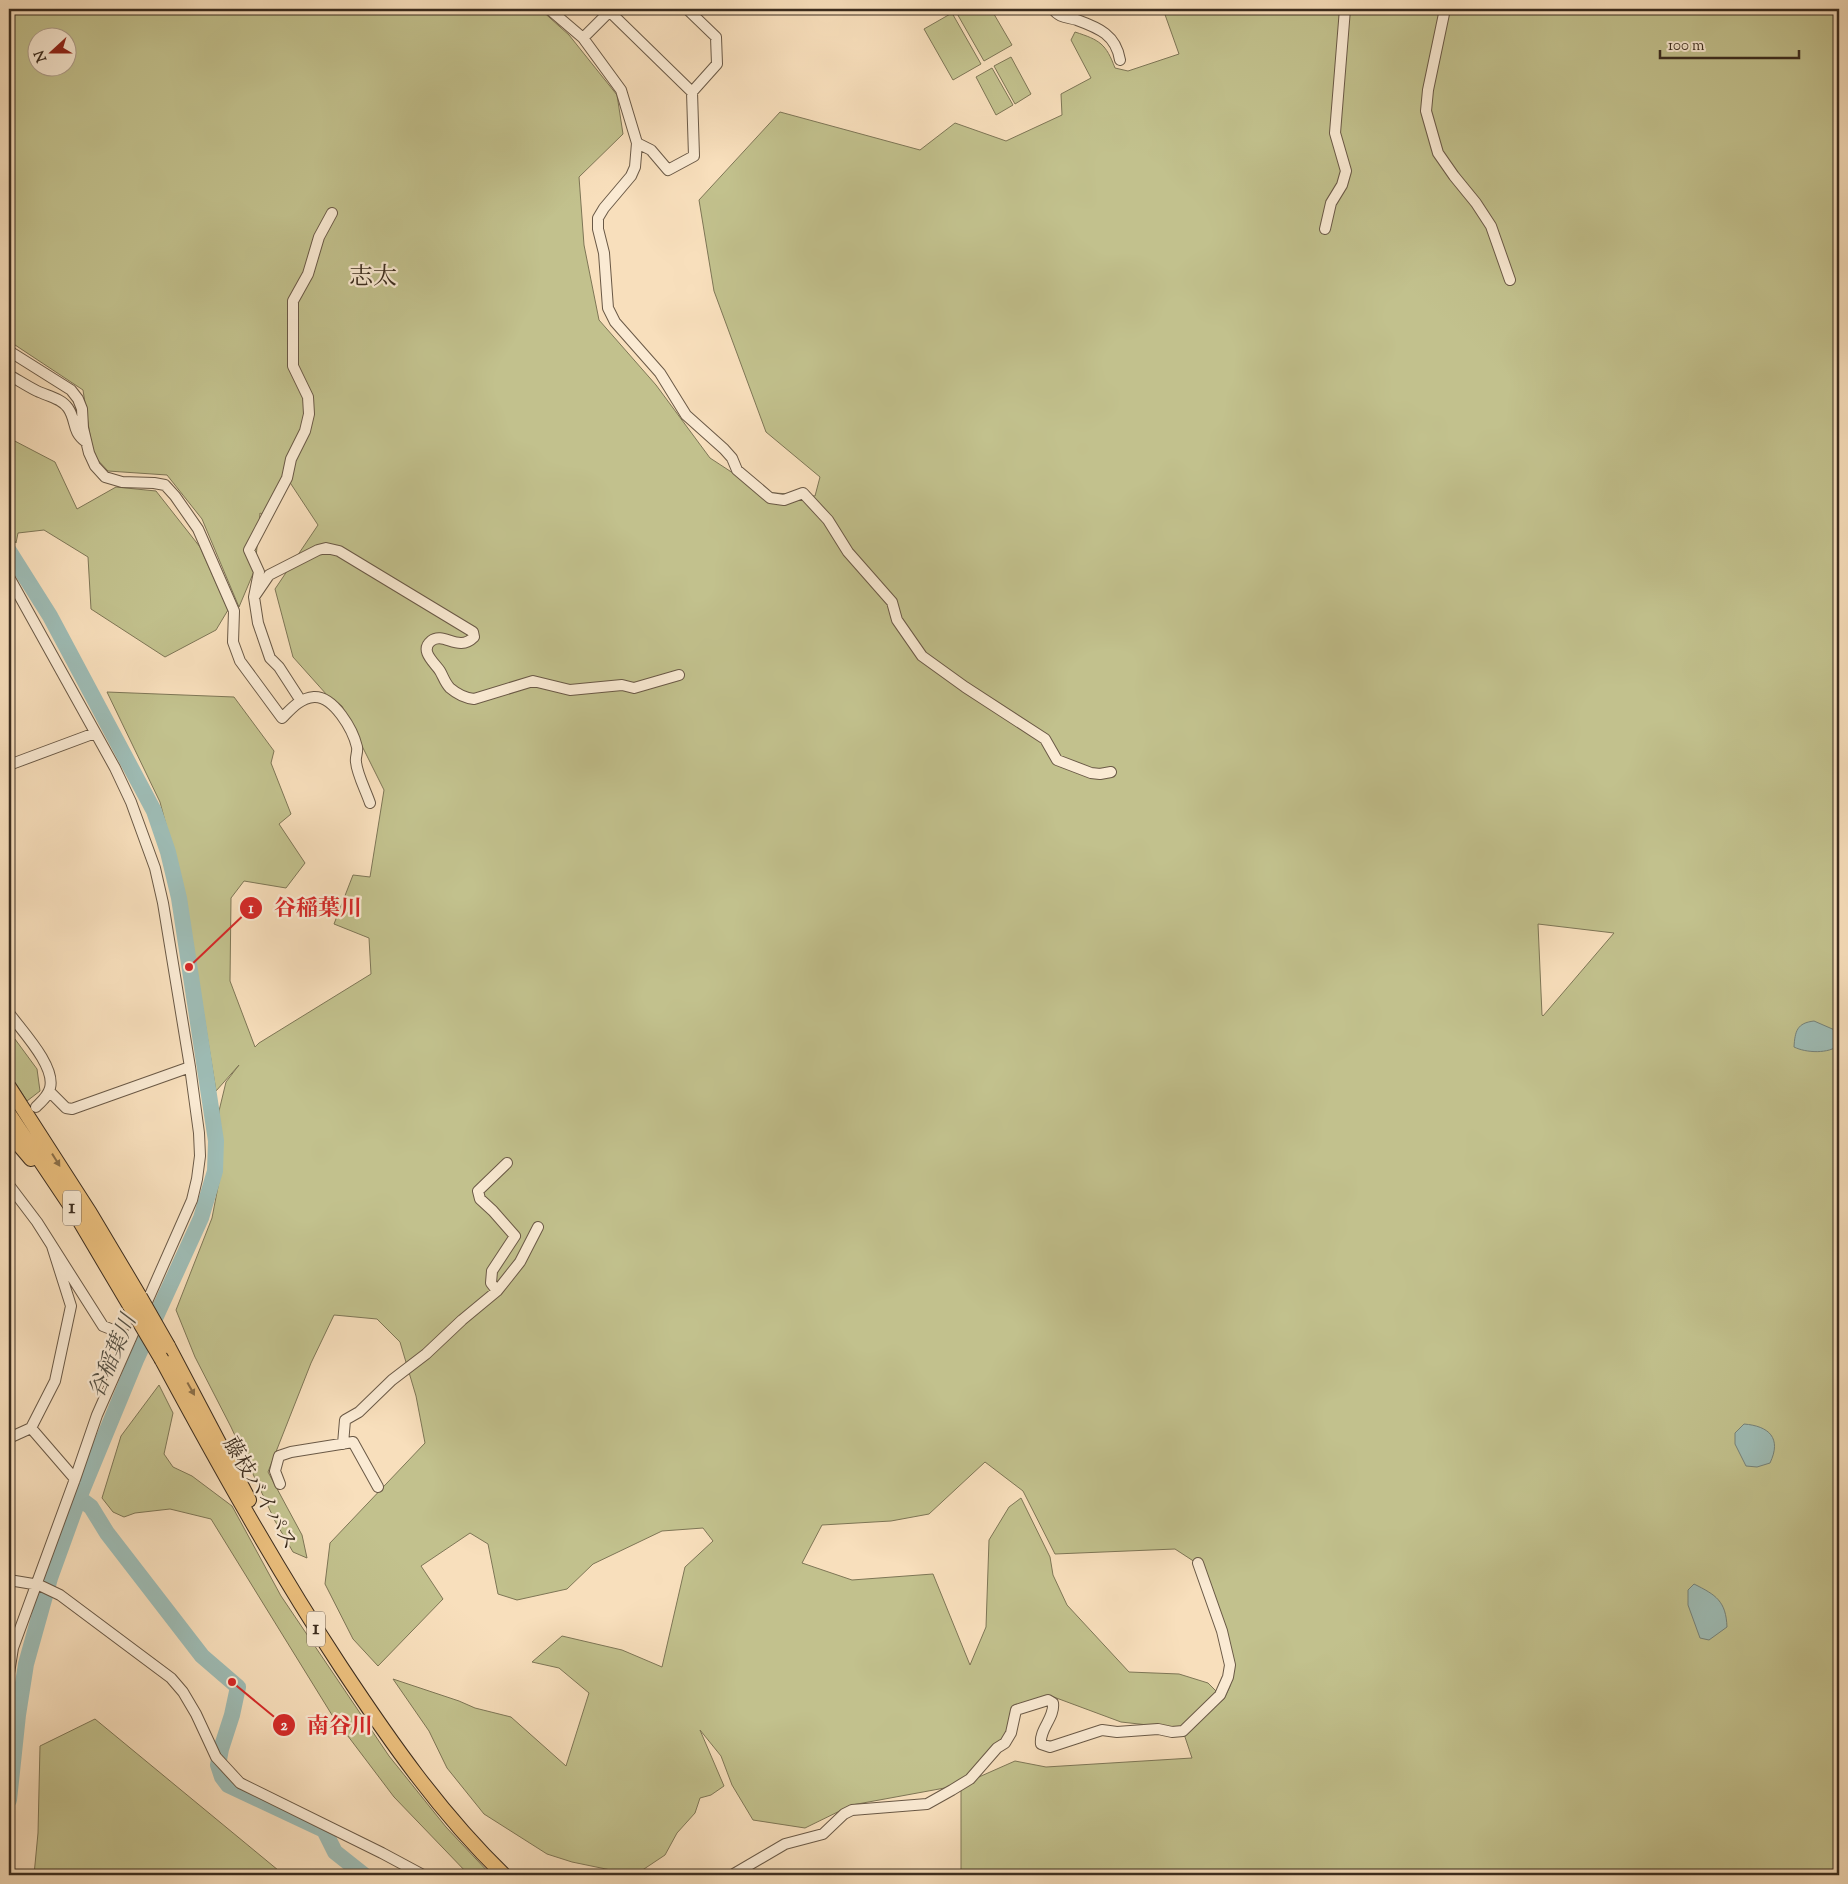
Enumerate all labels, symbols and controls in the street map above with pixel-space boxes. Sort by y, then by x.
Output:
north arrow [28,28,78,78]
scale bar [1660,28,1799,60]
text: 100 m [1668,36,1705,57]
text: N [30,47,53,65]
district label: 志太 [349,261,397,295]
callout: 谷稲葉川 [239,889,372,926]
text: 谷稲葉川 [274,894,362,926]
text: 1 [248,899,254,920]
one-way arrow [51,1153,60,1166]
road number: 1 [63,1190,81,1226]
water label: 谷稲葉川 [82,1308,147,1404]
one-way arrow [187,1382,196,1395]
street label: 藤枝バイパス [215,1432,303,1556]
road number: 1 [307,1612,325,1646]
callout: 南谷川 [272,1706,383,1743]
text: 南谷川 [307,1712,373,1744]
text: 2 [280,1716,288,1737]

